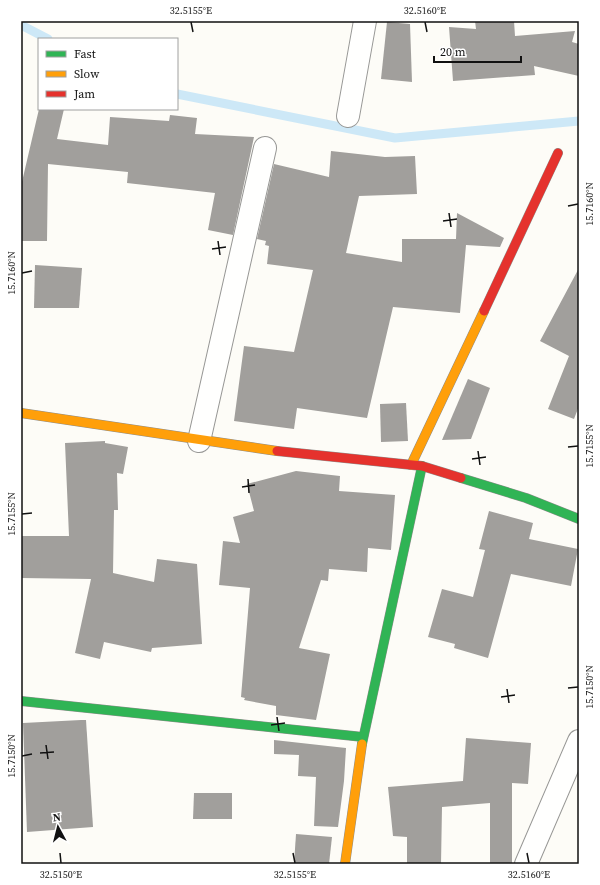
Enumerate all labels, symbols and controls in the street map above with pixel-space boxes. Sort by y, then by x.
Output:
text: 32.5155°E [170,4,212,17]
text: 32.5160°E [404,4,446,17]
legend [38,38,178,110]
scale bar [434,38,521,64]
text: 20 m [440,44,466,60]
text: Fast [74,46,96,62]
text: Slow [74,66,100,82]
text: Jam [73,86,95,102]
text: 15.7160°N [583,182,596,226]
text: 15.7160°N [5,251,18,295]
text: 15.7155°N [583,424,596,468]
text: 15.7155°N [5,492,18,536]
text: 15.7150°N [583,665,596,709]
text: 15.7150°N [5,734,18,778]
north arrow [38,807,78,847]
text: N [52,810,62,826]
text: 32.5150°E [40,868,82,881]
text: 32.5155°E [274,868,316,881]
text: 32.5160°E [508,868,550,881]

